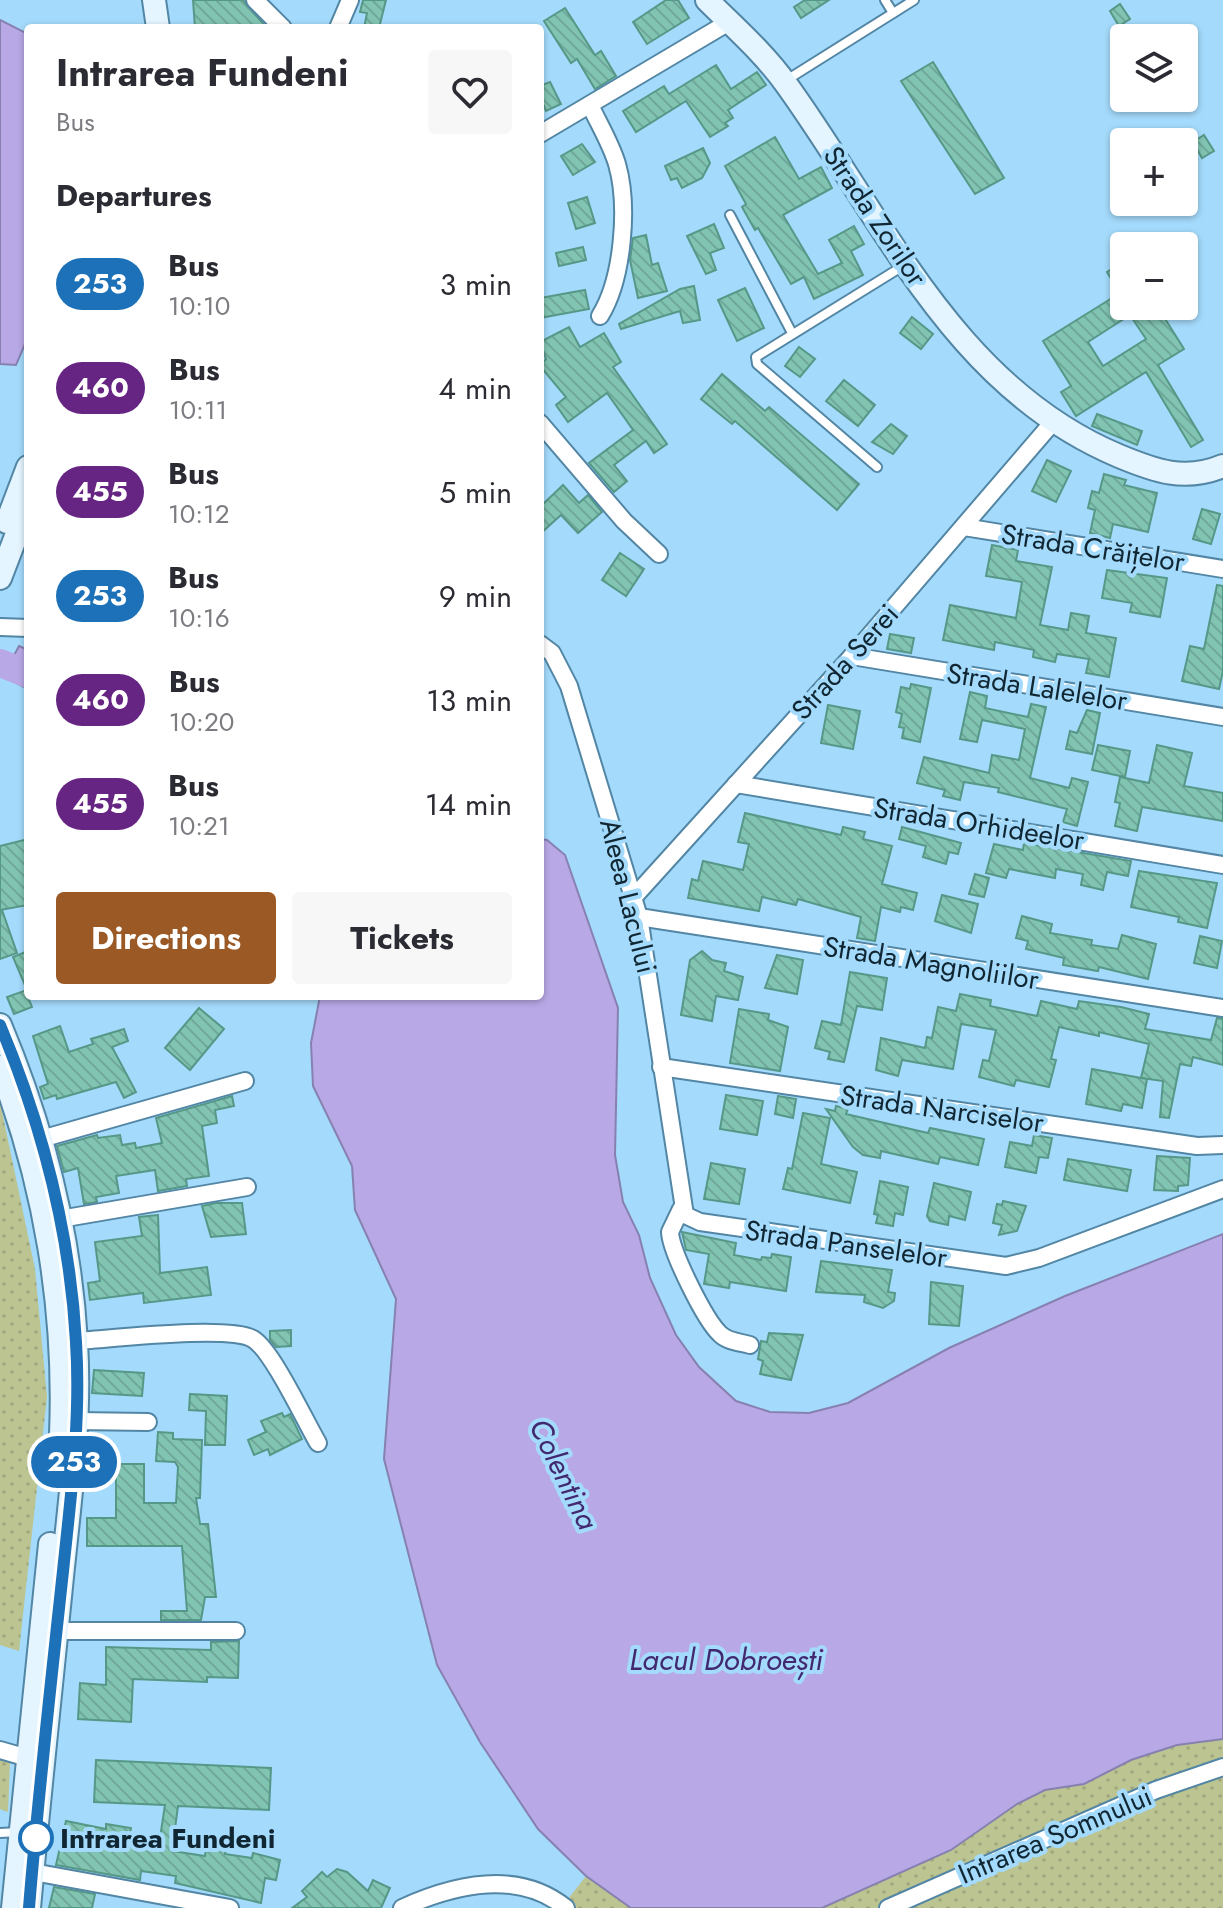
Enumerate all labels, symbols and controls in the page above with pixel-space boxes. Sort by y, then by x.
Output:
map controls [1110,24,1198,320]
button: layers [1110,24,1198,112]
text: Intrarea Fundeni [56,45,348,100]
button: heart [428,50,512,134]
text: Bus [56,103,95,141]
button: + [1110,128,1198,216]
street label: Strada Zorilor [813,138,937,294]
text: Departures [56,174,212,217]
button: − [1110,232,1198,320]
text: Bus [168,244,219,287]
text: 253 [73,263,127,304]
text: 3 min [440,263,512,306]
text: 10:10 [168,287,230,325]
text: Bus [169,348,220,391]
text: 460 [72,367,129,408]
text: 4 min [439,367,512,410]
text: 10:11 [169,391,227,429]
text: Bus [168,452,219,495]
text: 455 [72,471,128,512]
text: 5 min [439,471,512,514]
text: 10:12 [168,495,230,533]
street label: Strada Crăițelor [998,513,1188,583]
text: Bus [168,556,219,599]
text: 253 [73,575,127,616]
text: 9 min [439,575,512,618]
street label: Strada Serei [782,595,908,729]
text: 10:16 [168,599,230,637]
street label: Strada Lalelelor [944,653,1131,722]
text: Bus [169,660,220,703]
text: 460 [72,679,129,720]
text: 13 min [426,679,512,722]
text: 10:20 [169,703,234,741]
text: Bus [168,764,219,807]
text: 455 [72,783,128,824]
text: 14 min [425,783,512,826]
street label: Strada Orhideelor [871,787,1088,861]
text: 10:21 [168,807,230,845]
street label: Aleea Lacului [589,814,667,978]
button: Directions [56,892,276,984]
button: Tickets [292,892,512,984]
street label: Strada Magnoliilor [820,926,1042,1000]
street label: Strada Narciselor [838,1074,1047,1144]
street label: Strada Panselelor [742,1210,950,1279]
water label: Colentina [519,1411,610,1537]
line badge: 253 [28,1436,120,1488]
text: 253 [47,1441,101,1482]
water label: Lacul Dobroești [629,1638,823,1681]
street label: Intrarea Somnului [952,1776,1158,1894]
place label: Intrarea Fundeni [60,1818,275,1859]
marker: Intrarea Fundeni [19,1821,53,1855]

